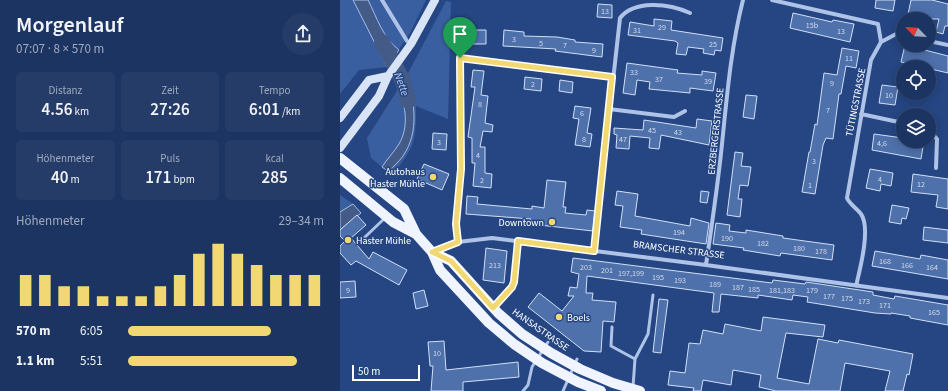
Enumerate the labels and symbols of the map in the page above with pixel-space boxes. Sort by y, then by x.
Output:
house number: 13 [601,6,609,17]
north arrow [896,12,936,52]
pin [443,17,477,58]
house number: 15b [806,20,819,31]
house number: 29 [658,22,666,33]
house number: 31 [633,25,641,36]
house number: 13 [837,26,845,37]
house number: 3 [512,34,516,45]
house number: 5 [539,38,543,49]
house number: 25 [709,39,717,50]
house number: 7 [563,40,567,51]
house number: 9 [592,45,596,56]
house number: 11 [845,53,853,64]
house number: 33 [630,67,638,78]
street label: TÜTINGSTRASSE [842,67,870,138]
water label: Nette [390,70,413,98]
house number: 37 [655,74,663,85]
house number: 39 [704,76,712,87]
house number: 9 [830,78,834,89]
house number: 2 [531,79,535,90]
street label: ERZBERGERSTRASSE [704,87,728,175]
house number: 10 [885,90,893,101]
house number: 8 [478,99,482,110]
house number: 7 [826,105,830,116]
house number: 6 [580,108,584,119]
house number: 45 [648,125,656,136]
house number: 43 [674,127,682,138]
house number: 8 [582,134,586,145]
house number: 47 [619,134,627,145]
house number: 3 [437,137,441,148]
house number: 4,6 [877,138,887,149]
house number: 4 [476,150,480,161]
house number: 3 [812,156,816,167]
place label: Autohaus Haster Mühle [370,165,425,191]
marker: Autohaus Haster Mühle [428,172,438,182]
house number: 4 [878,174,882,185]
house number: 2 [480,175,484,186]
house number: 12 [917,179,925,190]
house number: 1 [808,180,812,191]
place label: Downtown [499,216,544,230]
marker: Downtown [547,217,557,227]
house number: 194 [673,227,685,238]
house number: 190 [721,233,733,244]
place label: Haster Mühle [356,234,411,248]
marker: Haster Mühle [343,235,353,245]
street label: BRAMSCHER STRASSE [632,237,725,263]
house number: 182 [757,238,769,249]
house number: 180 [793,243,805,254]
house number: 178 [815,246,827,257]
house number: 168 [879,256,891,267]
house number: 213 [489,260,501,271]
house number: 166 [901,260,913,271]
house number: 203 [580,262,592,273]
house number: 164 [926,262,938,273]
house number: 201 [601,265,613,276]
house number: 197,199 [618,268,644,279]
house number: 195 [652,272,664,283]
house number: 193 [674,275,686,286]
house number: 189 [709,279,721,290]
house number: 187 [732,282,744,293]
house number: 185 [748,284,760,295]
house number: 9 [346,285,350,296]
house number: 181,183 [769,285,795,296]
house number: 179 [806,285,818,296]
house number: 177 [823,291,835,302]
house number: 175 [841,293,853,304]
house number: 173 [858,296,870,307]
house number: 171 [879,300,891,311]
street label: HANSASTRASSE [509,305,572,355]
house number: 165 [928,307,940,318]
place label: Boels [567,311,590,325]
marker: Boels [554,312,564,322]
house number: 10 [433,348,441,359]
scale bar [352,363,420,382]

